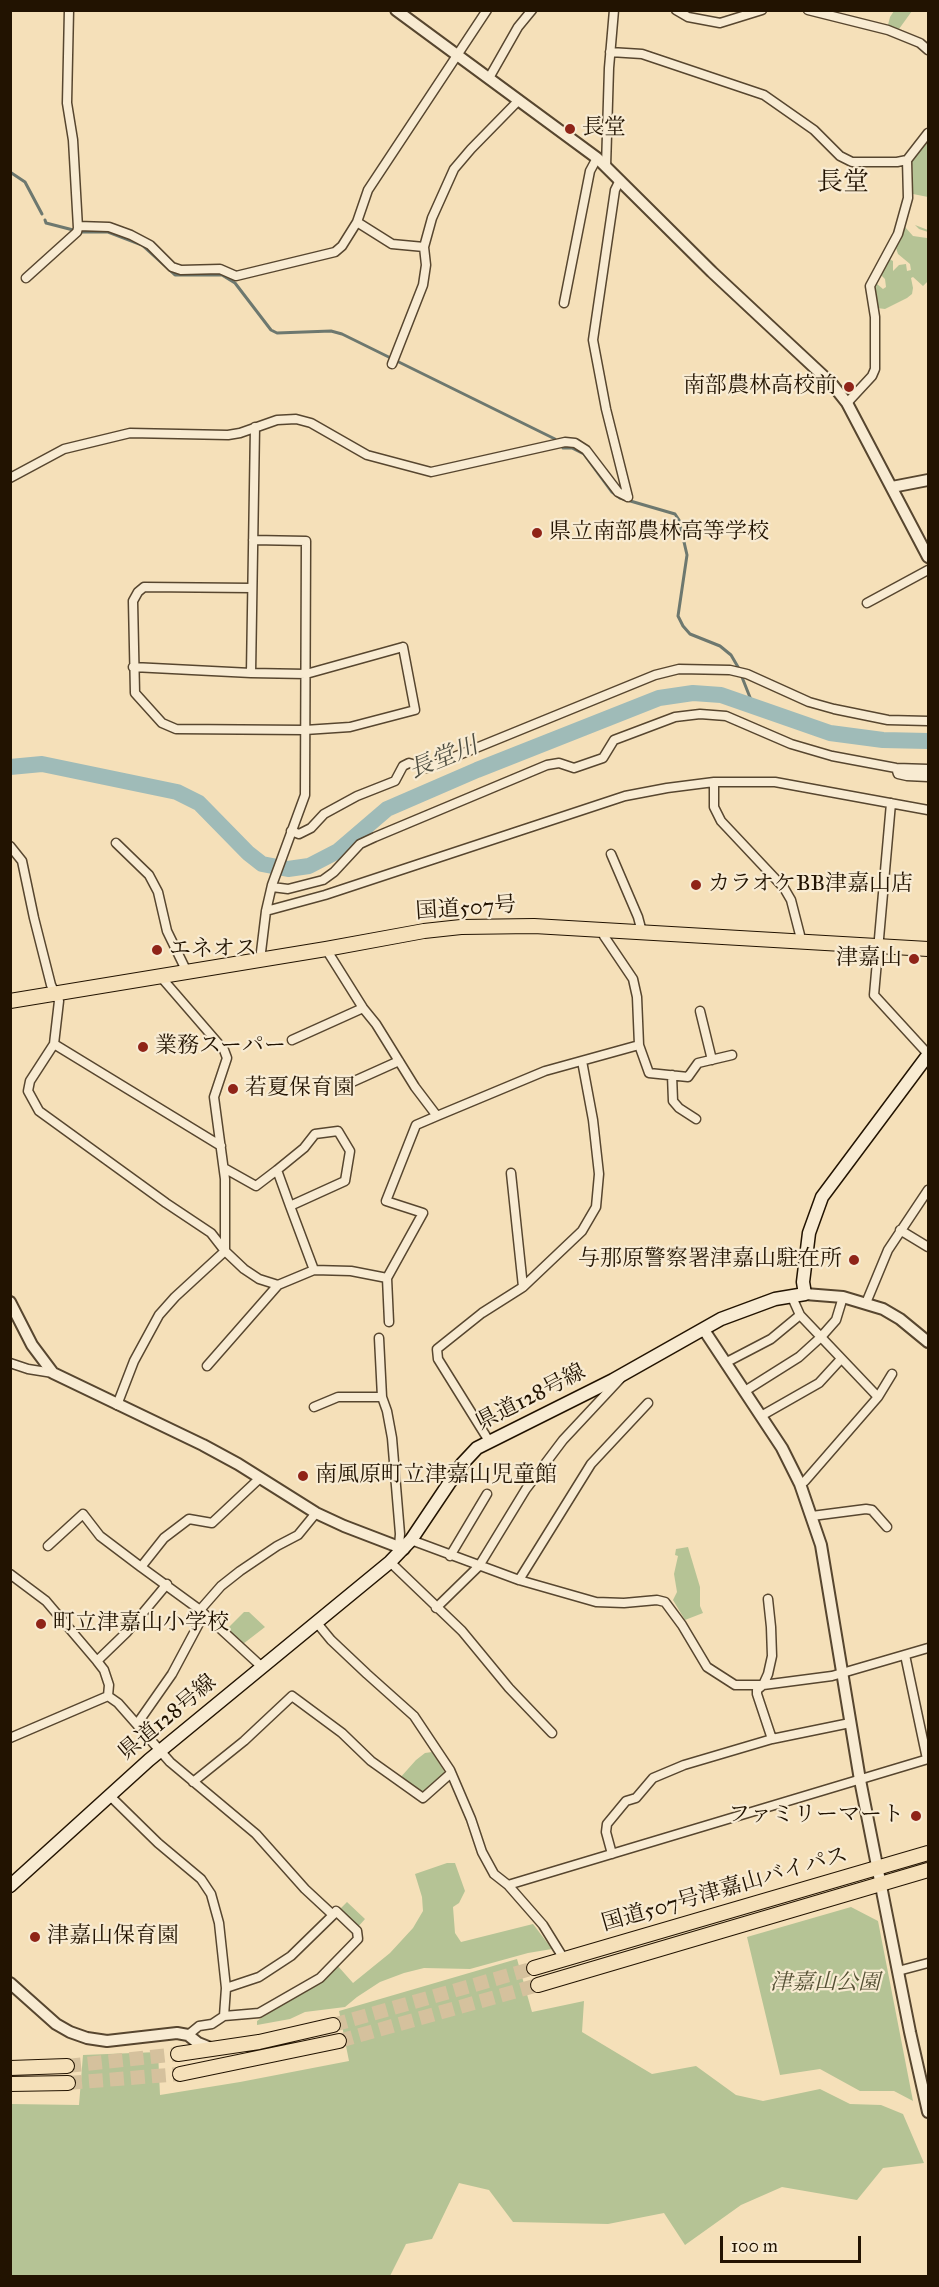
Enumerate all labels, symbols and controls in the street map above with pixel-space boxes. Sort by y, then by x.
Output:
place label: 長堂 [582,116,626,142]
marker: 長堂 [563,122,577,136]
district label: 長堂 [817,168,869,200]
place label: 南部農林高校前 [683,374,837,400]
marker: 南部農林高校前 [842,380,856,394]
place label: 県立南部農林高等学校 [549,520,769,546]
marker: 県立南部農林高等学校 [530,526,544,540]
water label: 長堂川 [405,732,483,786]
place label: カラオケBB津嘉山店 [708,872,913,898]
marker: カラオケBB津嘉山店 [689,878,703,892]
street label: 国道507号 [415,892,517,926]
place label: エネオス [169,937,257,963]
marker: エネオス [150,943,164,957]
place label: 津嘉山 [836,946,902,972]
marker: 津嘉山 [907,952,921,966]
place label: 業務スーパー [155,1034,286,1060]
marker: 業務スーパー [136,1040,150,1054]
place label: 若夏保育園 [245,1076,355,1102]
marker: 若夏保育園 [226,1082,240,1096]
place label: 与那原警察署津嘉山駐在所 [578,1247,842,1273]
marker: 与那原警察署津嘉山駐在所 [847,1253,861,1267]
street label: 県道128号線 [472,1359,590,1437]
place label: 南風原町立津嘉山児童館 [315,1463,557,1489]
marker: 南風原町立津嘉山児童館 [296,1469,310,1483]
place label: 町立津嘉山小学校 [53,1611,229,1637]
marker: 町立津嘉山小学校 [34,1617,48,1631]
street label: 県道128号線 [114,1670,222,1766]
place label: ファミリーマート [728,1803,904,1829]
marker: ファミリーマート [909,1809,923,1823]
street label: 国道507号津嘉山バイパス [599,1842,851,1938]
place label: 津嘉山保育園 [47,1924,179,1950]
marker: 津嘉山保育園 [28,1930,42,1944]
park label: 津嘉山公園 [770,1971,880,1997]
scale bar [723,2224,864,2262]
text: 100 m [731,2235,778,2257]

